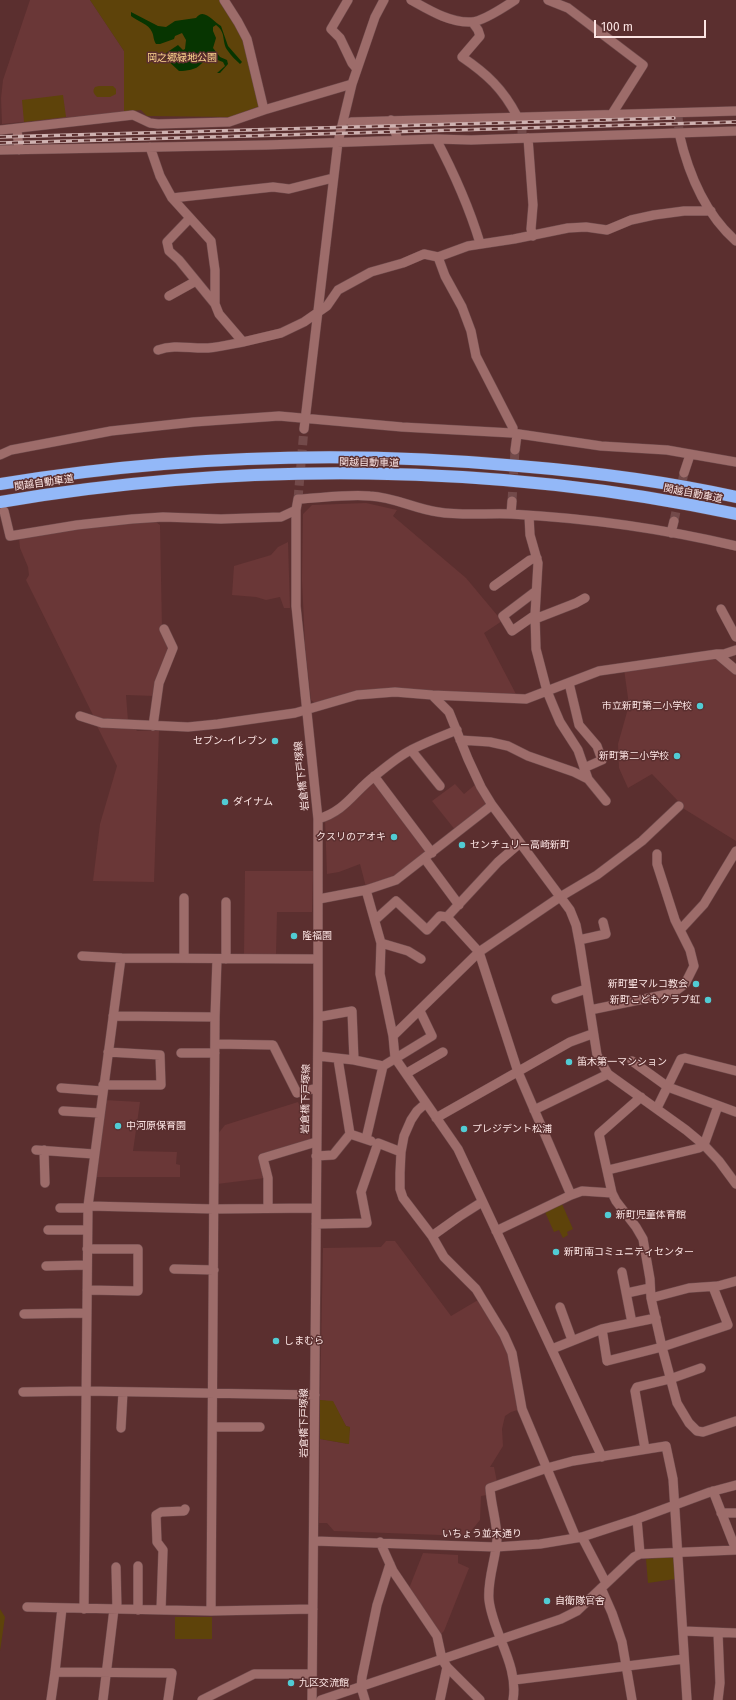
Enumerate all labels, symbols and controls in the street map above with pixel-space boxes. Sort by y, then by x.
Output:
scale bar [596,12,708,38]
text: 100 m [601,20,633,34]
park label: 岡之郷緑地公園 [147,52,217,64]
street label: 関越自動車道 [339,456,399,470]
street label: 関越自動車道 [13,473,75,493]
street label: 関越自動車道 [662,482,724,506]
place label: 市立新町第二小学校 [602,700,692,712]
marker: 市立新町第二小学校 [695,701,705,711]
place label: セブン-イレブン [193,735,267,747]
marker: セブン-イレブン [270,736,280,746]
street label: 岩倉橋下戸塚線 [292,741,312,811]
place label: 新町第二小学校 [599,750,669,762]
marker: 新町第二小学校 [672,751,682,761]
place label: ダイナム [233,796,273,808]
marker: ダイナム [220,797,230,807]
place label: クスリのアオキ [316,831,386,843]
marker: クスリのアオキ [389,832,399,842]
place label: センチュリー高崎新町 [470,839,570,851]
marker: センチュリー高崎新町 [457,840,467,850]
place label: 隆福園 [302,930,332,942]
marker: 隆福園 [289,931,299,941]
place label: 新町聖マルコ教会 [608,978,688,990]
marker: 新町聖マルコ教会 [691,979,701,989]
place label: 新町こどもクラブ虹 [610,994,700,1006]
marker: 新町こどもクラブ虹 [703,995,713,1005]
place label: 笛木第一マンション [577,1056,667,1068]
marker: 笛木第一マンション [564,1057,574,1067]
street label: 岩倉橋下戸塚線 [299,1064,313,1134]
place label: 中河原保育園 [126,1120,186,1132]
marker: 中河原保育園 [113,1121,123,1131]
place label: プレジデント松浦 [472,1123,552,1135]
marker: プレジデント松浦 [459,1124,469,1134]
place label: 新町児童体育館 [616,1209,686,1221]
marker: 新町児童体育館 [603,1210,613,1220]
place label: 新町南コミュニティセンター [564,1246,694,1258]
marker: 新町南コミュニティセンター [551,1247,561,1257]
place label: しまむら [284,1335,324,1347]
marker: しまむら [271,1336,281,1346]
street label: 岩倉橋下戸塚線 [298,1388,310,1458]
street label: いちょう並木通り [442,1528,522,1540]
place label: 自衛隊官舎 [555,1595,605,1607]
marker: 自衛隊官舎 [542,1596,552,1606]
place label: 九区交流館 [299,1677,349,1689]
marker: 九区交流館 [286,1678,296,1688]

